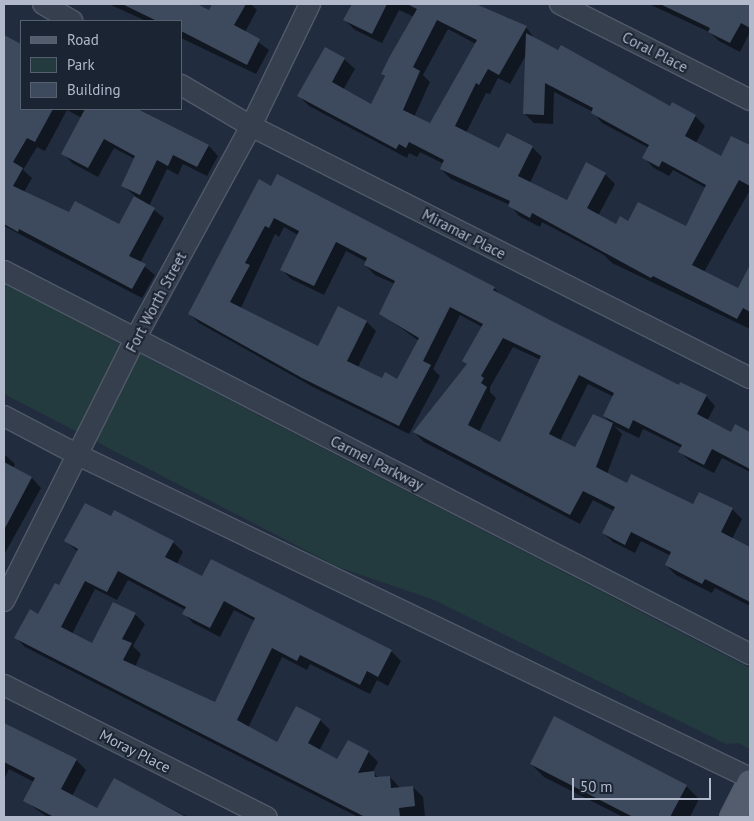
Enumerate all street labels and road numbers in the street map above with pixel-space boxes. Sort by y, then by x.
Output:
street label: Coral Place [619,28,691,76]
street label: Miramar Place [419,205,509,263]
street label: Fort Worth Street [122,249,190,355]
street label: Carmel Parkway [327,432,427,494]
street label: Moray Place [96,725,174,777]

